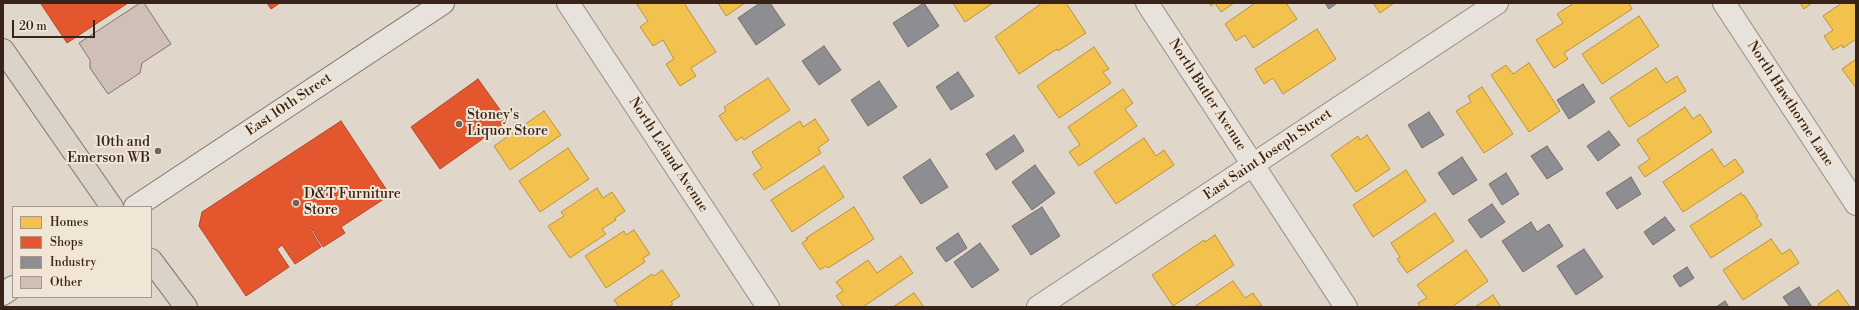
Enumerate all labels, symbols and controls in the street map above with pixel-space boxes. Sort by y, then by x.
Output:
scale bar [14,12,97,38]
text: 20 m [19,19,47,34]
street label: North Butler Avenue [1165,36,1249,154]
street label: North Hawthorne Lane [1743,38,1837,170]
street label: East 10th Street [243,70,335,140]
street label: North Leland Avenue [625,94,711,216]
street label: East Saint Joseph Street [1201,106,1335,204]
place label: Stoney's Liquor Store [467,108,548,140]
marker: Stoney's Liquor Store [454,119,464,129]
place label: 10th and Emerson WB [67,135,150,168]
marker: 10th and Emerson WB [153,146,163,156]
place label: D&T Furniture Store [304,187,401,220]
marker: D&T Furniture Store [291,198,301,208]
legend [12,206,152,298]
text: Homes [50,215,88,230]
text: Shops [50,235,83,250]
text: Industry [50,255,96,270]
text: Other [50,275,82,290]

